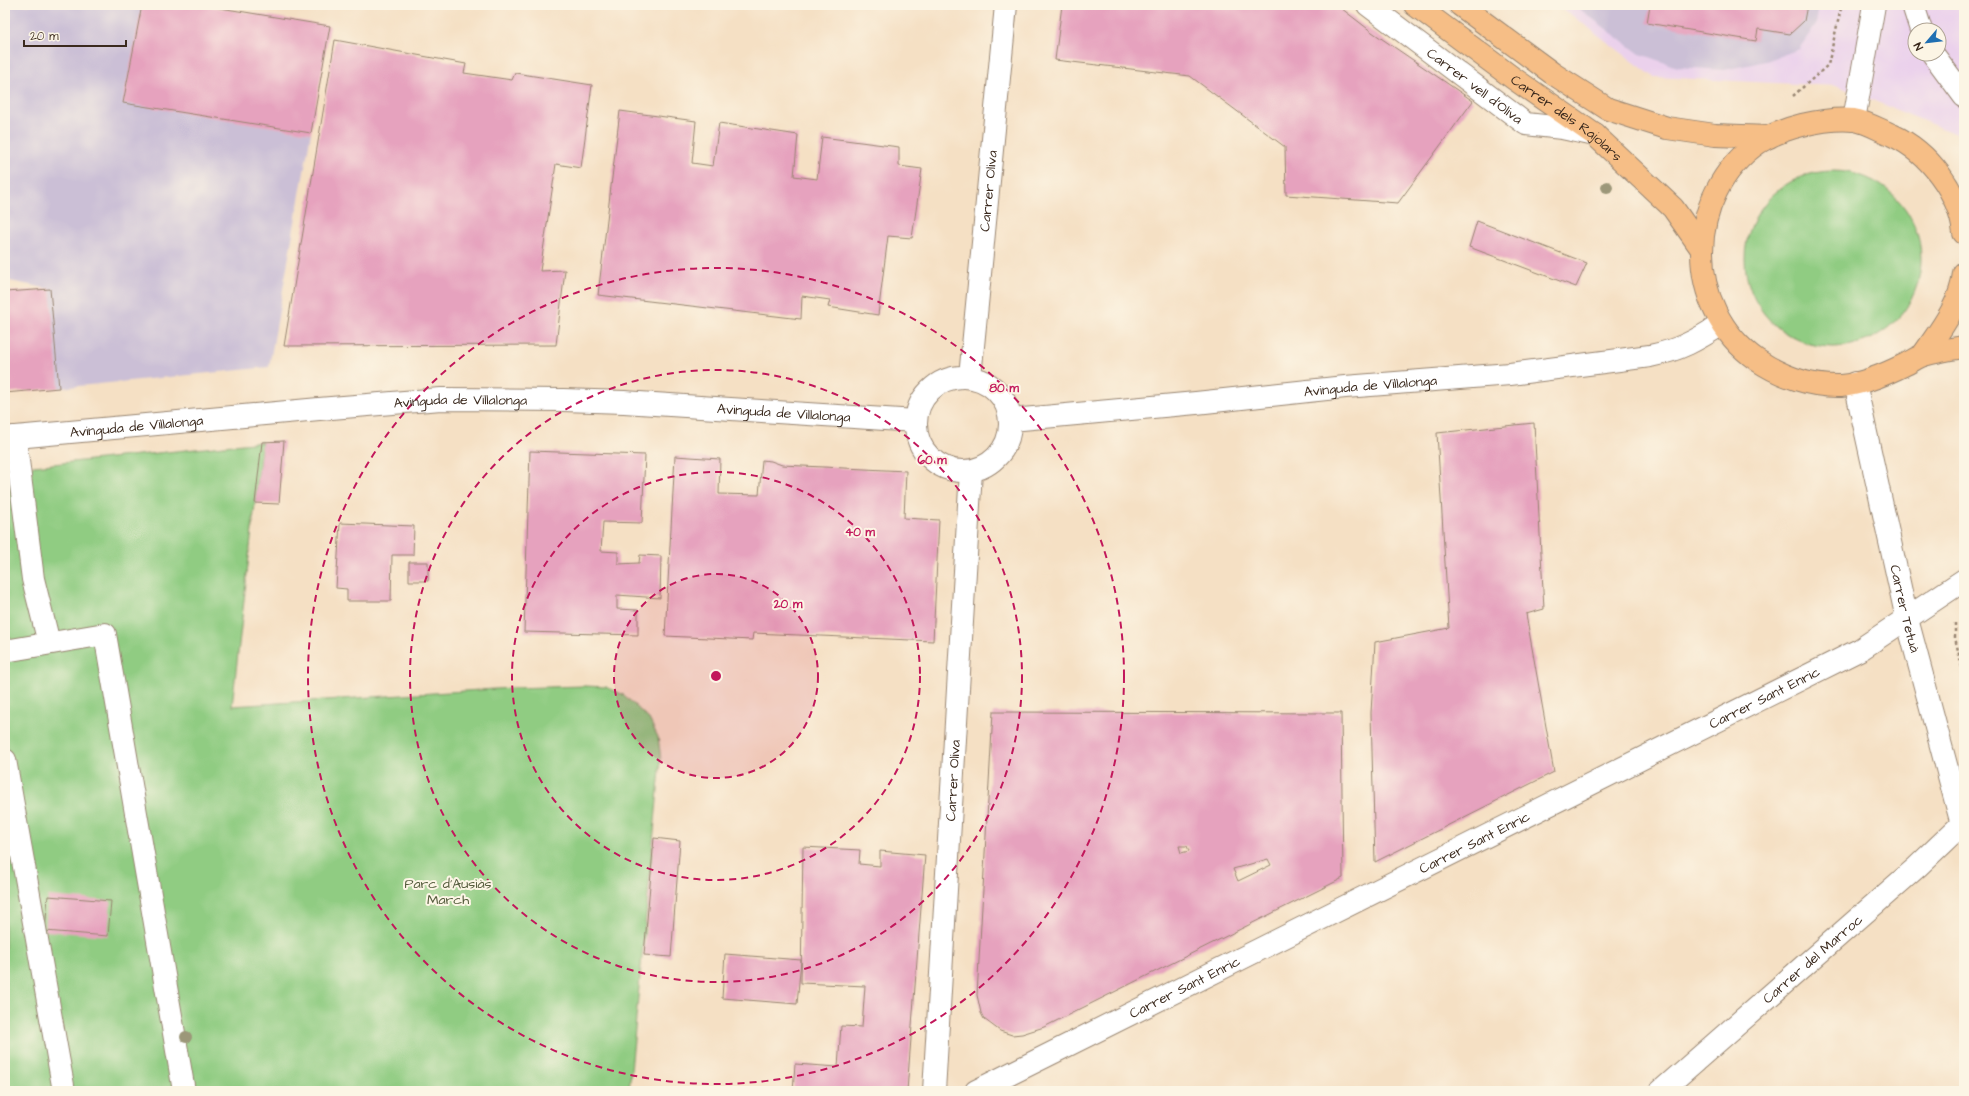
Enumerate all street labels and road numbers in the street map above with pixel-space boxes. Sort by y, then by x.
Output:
street label: Carrer vell d'Oliva [1422,44,1527,129]
street label: Carrer dels Rajolars [1506,70,1626,166]
street label: Carrer Oliva [975,149,1003,233]
street label: Avinguda de Villalonga [1303,371,1438,402]
street label: Avinguda de Villalonga [393,390,527,414]
street label: Avinguda de Villalonga [716,399,851,428]
street label: Avinguda de Villalonga [69,411,204,443]
street label: Carrer Tetuà [1884,563,1925,655]
street label: Carrer Sant Enric [1706,662,1824,734]
street label: Carrer Oliva [941,739,966,822]
street label: Carrer Sant Enric [1416,807,1534,879]
street label: Carrer del Marroc [1759,910,1867,1009]
street label: Carrer Sant Enric [1126,952,1244,1024]

